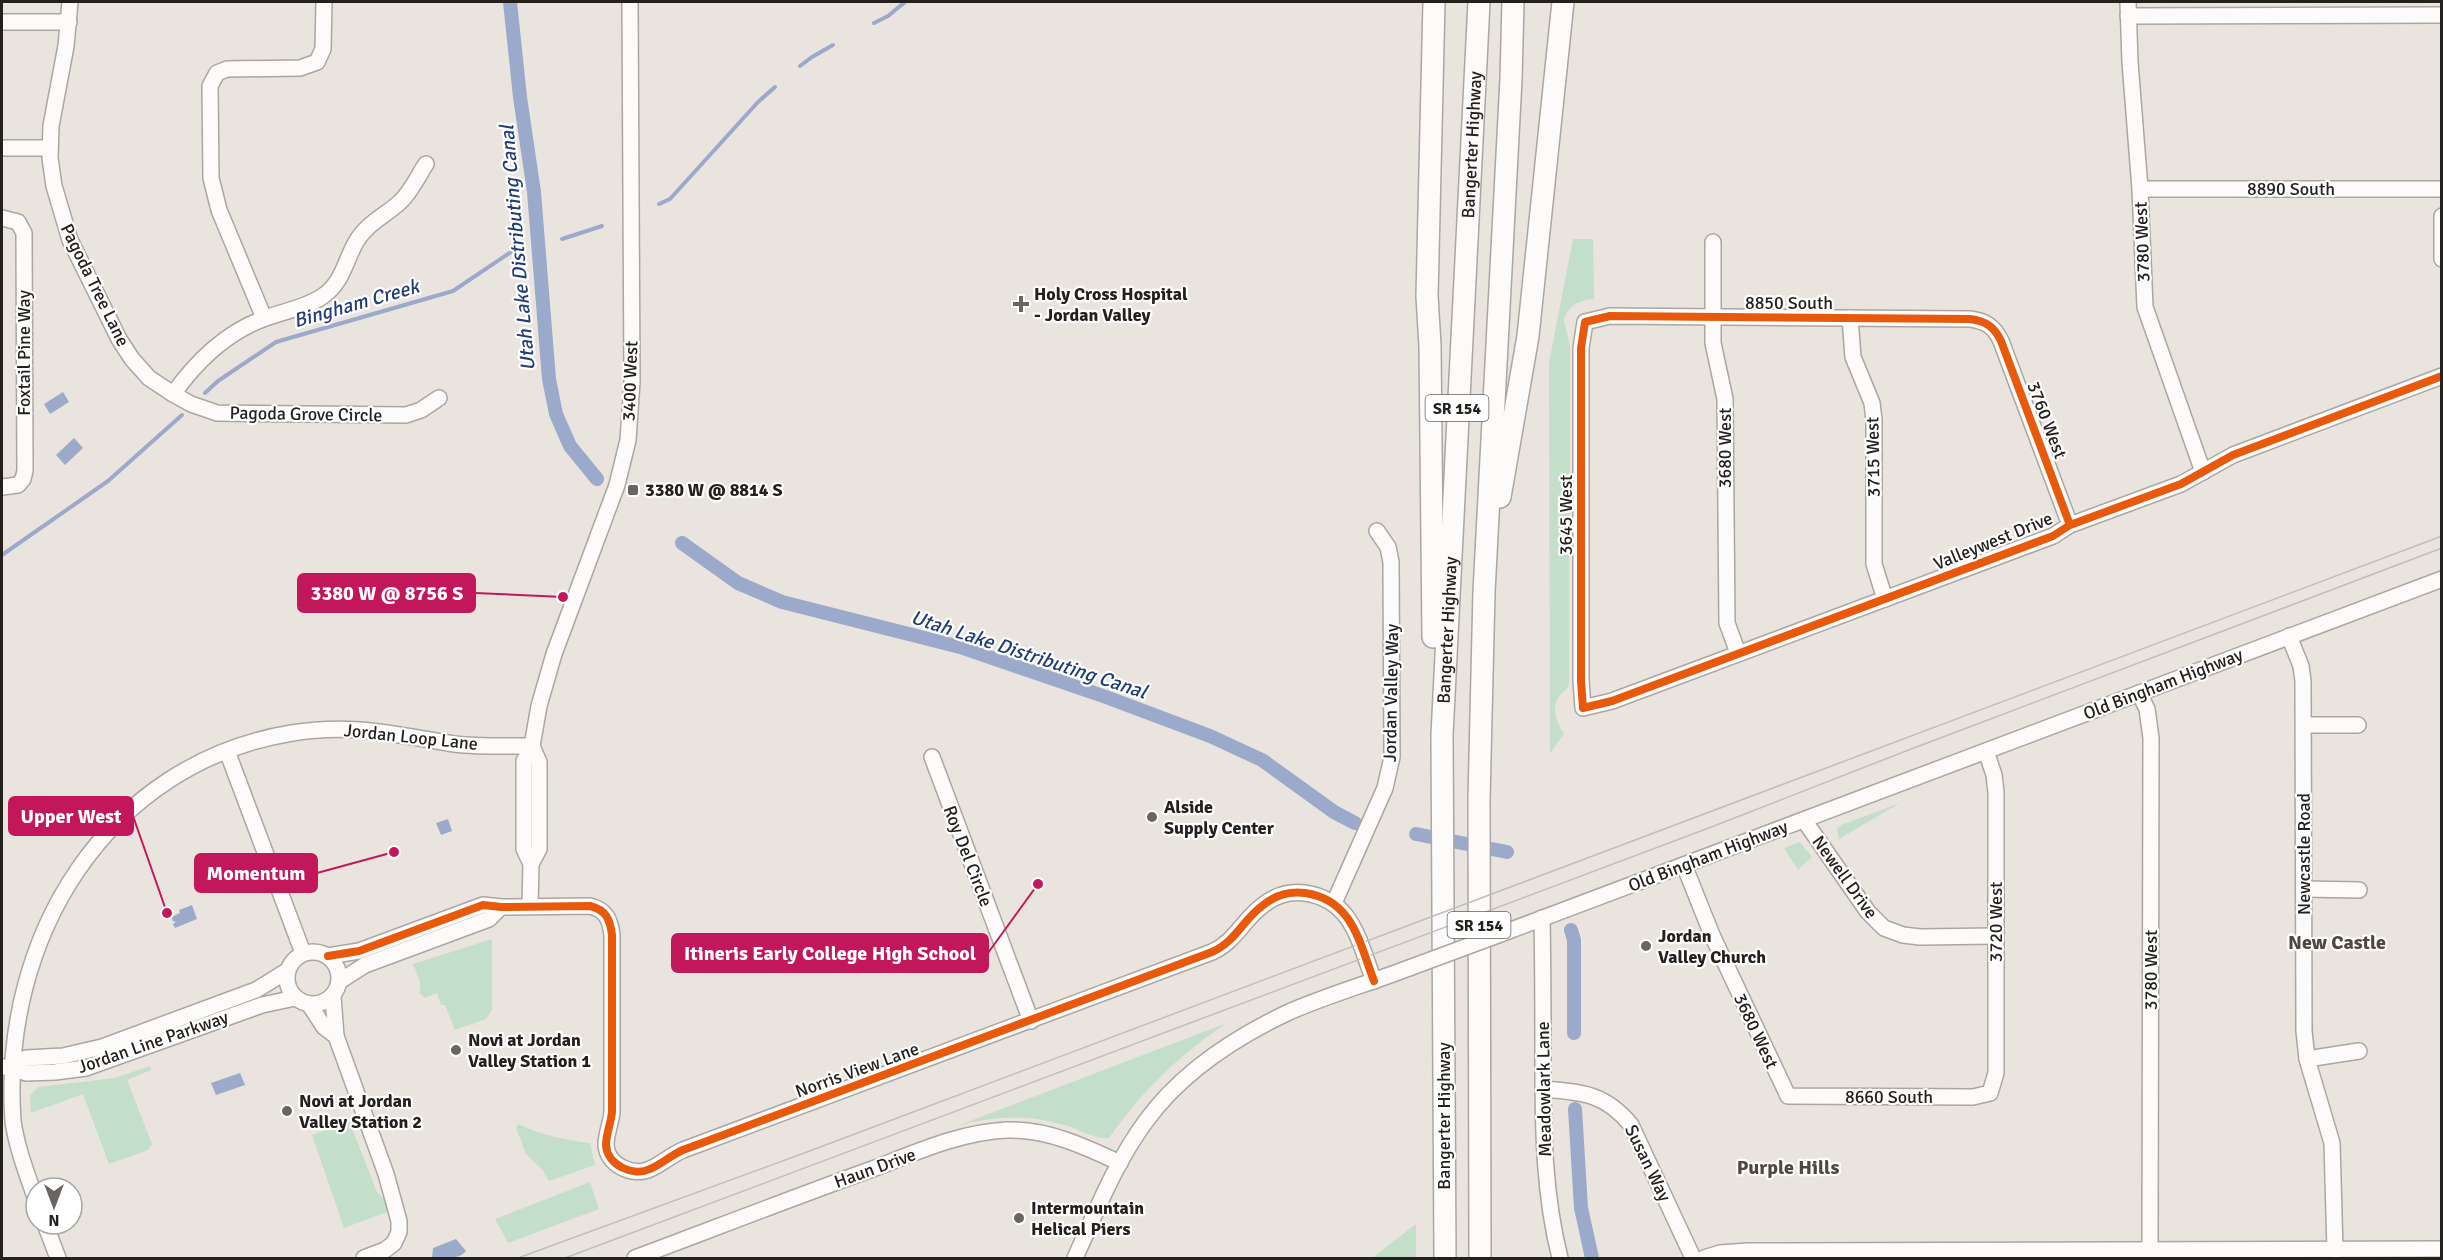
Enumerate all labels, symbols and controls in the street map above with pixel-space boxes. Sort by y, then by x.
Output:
street label: Bangerter Highway [1457,70,1487,219]
water label: Utah Lake Distributing Canal [494,122,541,372]
street label: 8890 South [2247,178,2335,200]
street label: 3780 West [2130,201,2154,283]
street label: Pagoda Tree Lane [56,220,134,350]
water label: Bingham Creek [290,273,424,333]
place label: Holy Cross Hospital - Jordan Valley [1034,283,1188,326]
street label: Foxtail Pine Way [13,290,35,416]
street label: 8850 South [1745,292,1833,314]
marker: Holy Cross Hospital - Jordan Valley [1012,295,1030,313]
street label: 3400 West [618,340,642,422]
street label: 3760 West [2022,378,2072,462]
road number: SR 154 [1426,395,1488,421]
street label: Pagoda Grove Circle [229,402,383,426]
street label: 3680 West [1714,408,1736,488]
street label: 3715 West [1861,417,1885,497]
street label: 3645 West [1555,475,1577,555]
place label: 3380 W @ 8814 S [645,479,783,501]
marker: 3380 W @ 8814 S [626,483,640,497]
street label: Valleywest Drive [1930,507,2056,575]
street label: Bangerter Highway [1433,555,1462,704]
callout: 3380 W @ 8756 S [298,574,475,612]
text: 3380 W @ 8756 S [311,581,463,606]
water label: Utah Lake Distributing Canal [908,605,1152,705]
street label: Jordan Valley Way [1379,623,1403,762]
street label: Old Bingham Highway [2080,643,2246,725]
street label: Jordan Loop Lane [343,719,479,755]
street label: Newcastle Road [2293,793,2315,915]
place label: Alside Supply Center [1164,796,1275,839]
callout: Upper West [9,797,133,835]
street label: Roy Del Circle [939,802,997,910]
text: Upper West [21,804,122,829]
marker: Alside Supply Center [1145,810,1159,824]
street label: Old Bingham Highway [1625,815,1791,897]
street label: Newell Drive [1807,831,1883,923]
callout: Momentum [195,854,317,892]
text: Momentum [207,861,305,886]
street label: 3720 West [1985,882,2007,962]
road number: SR 154 [1448,912,1510,938]
place label: Jordan Valley Church [1658,925,1766,968]
street label: 3780 West [2140,930,2162,1010]
district label: New Castle [2288,930,2386,955]
callout: Itineris Early College High School [672,934,988,972]
marker: Jordan Valley Church [1639,939,1653,953]
text: Itineris Early College High School [684,941,976,966]
street label: 3680 West [1729,990,1783,1072]
street label: Jordan Line Parkway [75,1006,232,1078]
street label: Meadowlark Lane [1532,1021,1556,1157]
place label: Novi at Jordan Valley Station 1 [468,1029,591,1072]
street label: Norris View Lane [792,1037,922,1103]
street label: Bangerter Highway [1433,1042,1455,1190]
marker: Novi at Jordan Valley Station 1 [449,1043,463,1057]
street label: 8660 South [1845,1086,1933,1108]
place label: Novi at Jordan Valley Station 2 [299,1090,422,1133]
marker: Novi at Jordan Valley Station 2 [280,1104,294,1118]
street label: Susan Way [1620,1121,1676,1205]
street label: Haun Drive [831,1143,919,1193]
district label: Purple Hills [1737,1155,1839,1180]
north arrow [24,1176,84,1236]
place label: Intermountain Helical Piers [1031,1197,1144,1240]
text: N [48,1210,60,1230]
marker: Intermountain Helical Piers [1012,1211,1026,1225]

